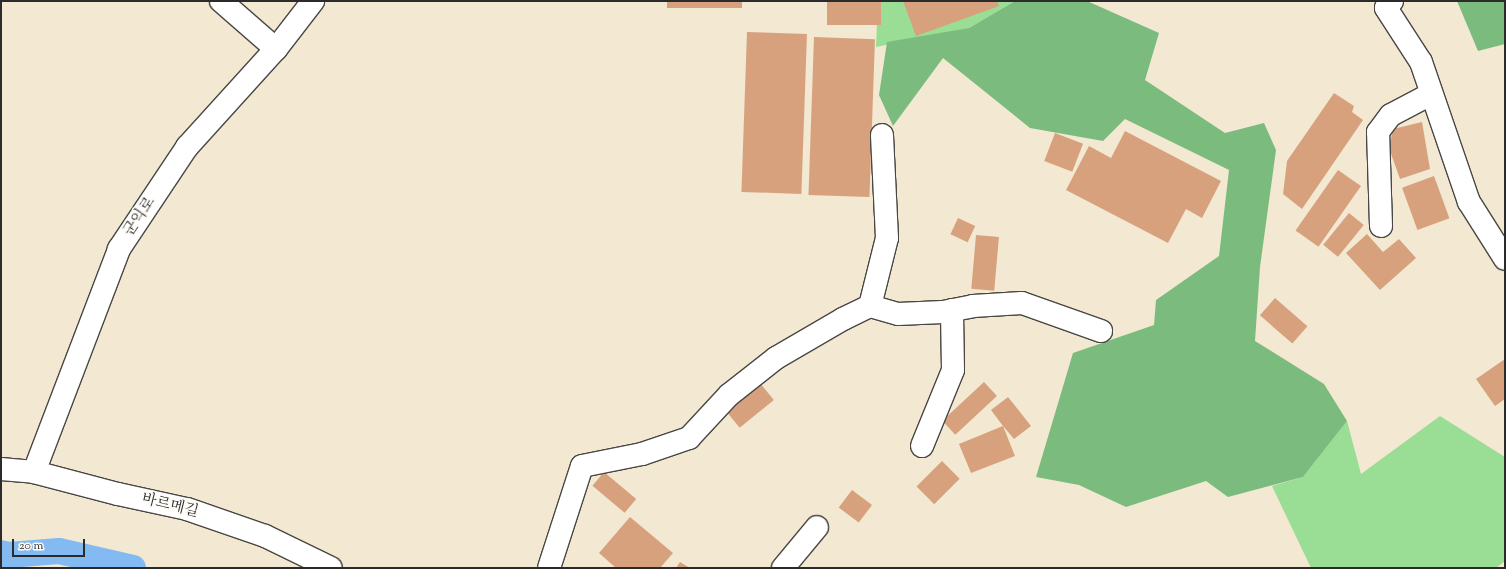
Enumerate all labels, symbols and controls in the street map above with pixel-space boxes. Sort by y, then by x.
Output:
street label: 군익로 [120,194,160,240]
street label: 바르메길 [140,490,200,522]
scale bar [14,531,87,557]
text: 20 m [19,537,43,555]

